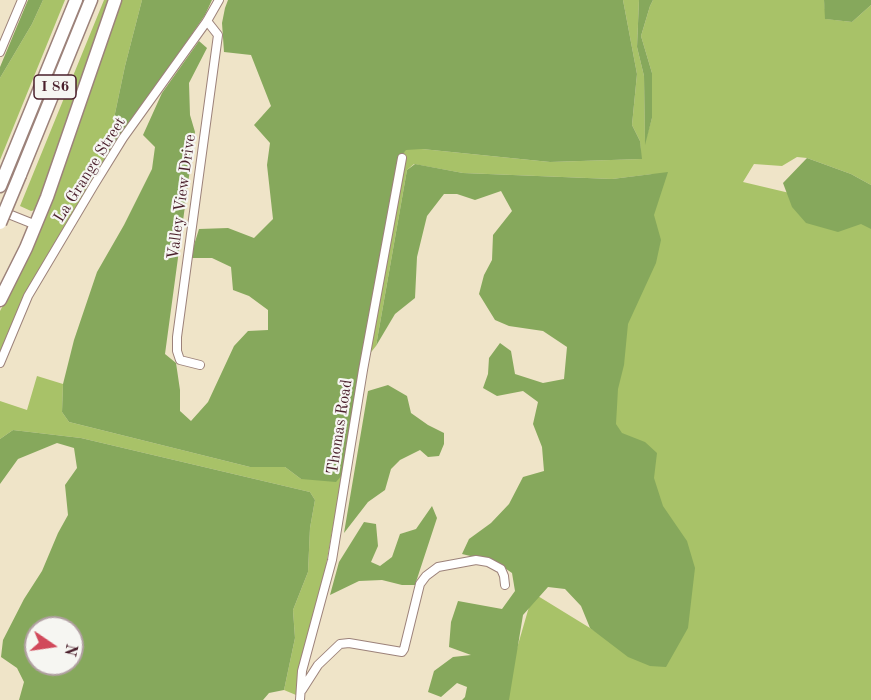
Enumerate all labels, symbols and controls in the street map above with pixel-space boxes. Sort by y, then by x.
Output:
road number: I 86 [34,75,76,99]
street label: La Grange Street [50,114,130,226]
street label: Valley View Drive [164,133,200,261]
street label: Thomas Road [323,378,357,476]
north arrow [24,616,84,676]
text: N [60,642,79,657]

